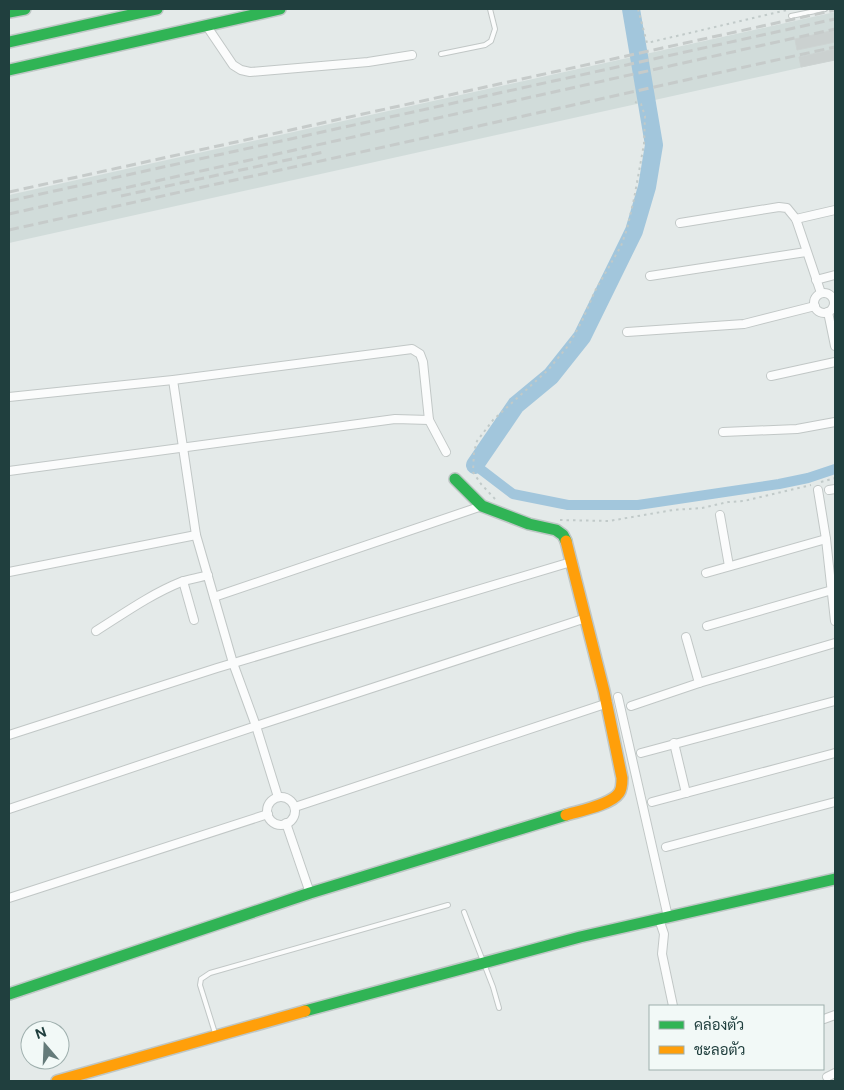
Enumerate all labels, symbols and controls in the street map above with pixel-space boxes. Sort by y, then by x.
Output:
legend [649,1005,824,1070]
text: คล่องตัว [694,1015,744,1034]
north arrow [20,1020,70,1070]
text: N [33,1023,49,1043]
text: ชะลอตัว [694,1041,745,1059]

